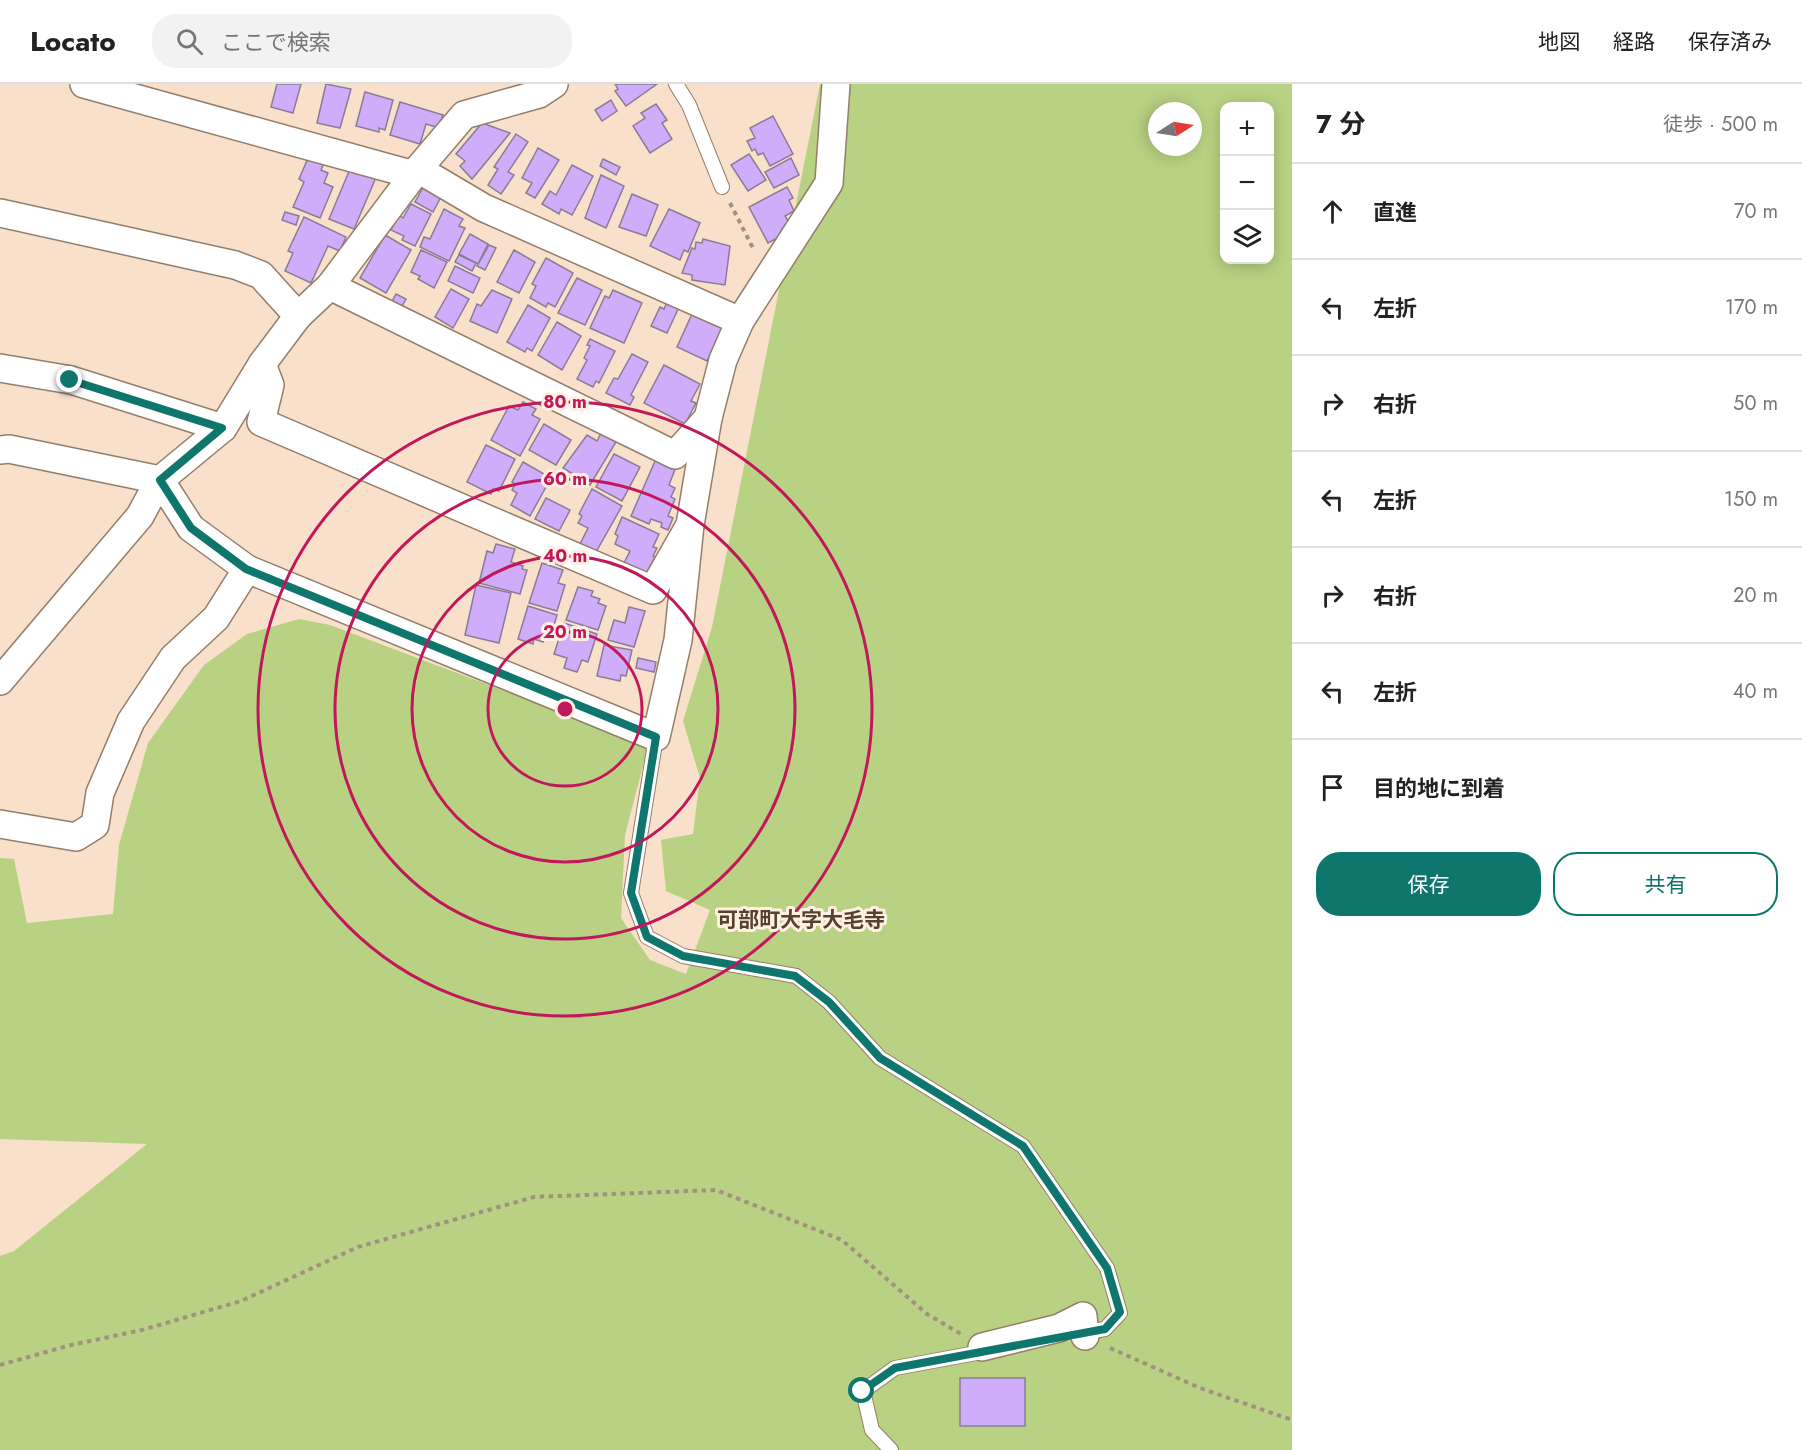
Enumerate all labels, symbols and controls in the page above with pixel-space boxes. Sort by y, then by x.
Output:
search box [152,14,572,68]
text: Locato [30,21,116,62]
icon: search [173,25,206,58]
text: ここで検索 [221,26,331,58]
text: 地図 [1538,27,1580,57]
text: 経路 [1613,27,1655,57]
text: 保存済み [1688,27,1772,57]
north arrow [1148,102,1202,156]
map controls [1220,102,1274,264]
button: + [1220,102,1274,156]
text: 7 分 [1316,105,1365,143]
text: 徒歩 · 500 m [1663,110,1778,139]
button: − [1220,156,1274,210]
icon: ahead [1316,195,1349,228]
text: 直進 [1373,196,1417,228]
text: 70 m [1734,197,1778,226]
button: layers [1220,210,1274,264]
icon: left [1316,291,1349,324]
text: 左折 [1373,292,1417,324]
text: 170 m [1725,293,1778,322]
route end [56,366,82,392]
icon: right [1316,387,1349,420]
text: 右折 [1373,388,1417,420]
text: 80 m [543,389,587,415]
text: 50 m [1733,389,1778,418]
text: 60 m [543,466,587,492]
icon: left [1316,483,1349,516]
text: 左折 [1373,484,1417,516]
text: 150 m [1724,485,1778,514]
text: 40 m [543,543,587,569]
icon: right [1316,579,1349,612]
text: 右折 [1373,580,1417,612]
text: 20 m [1733,581,1778,610]
text: 20 m [543,619,587,645]
icon: left [1316,675,1349,708]
text: 左折 [1373,676,1417,708]
text: 40 m [1733,677,1778,706]
centre of rings [555,699,575,719]
icon: arrive [1316,771,1349,804]
text: 目的地に到着 [1373,772,1505,804]
button: 保存 [1316,852,1541,916]
button: 共有 [1553,852,1778,916]
district label: 可部町大字大毛寺 [717,905,885,935]
route start [848,1377,874,1403]

